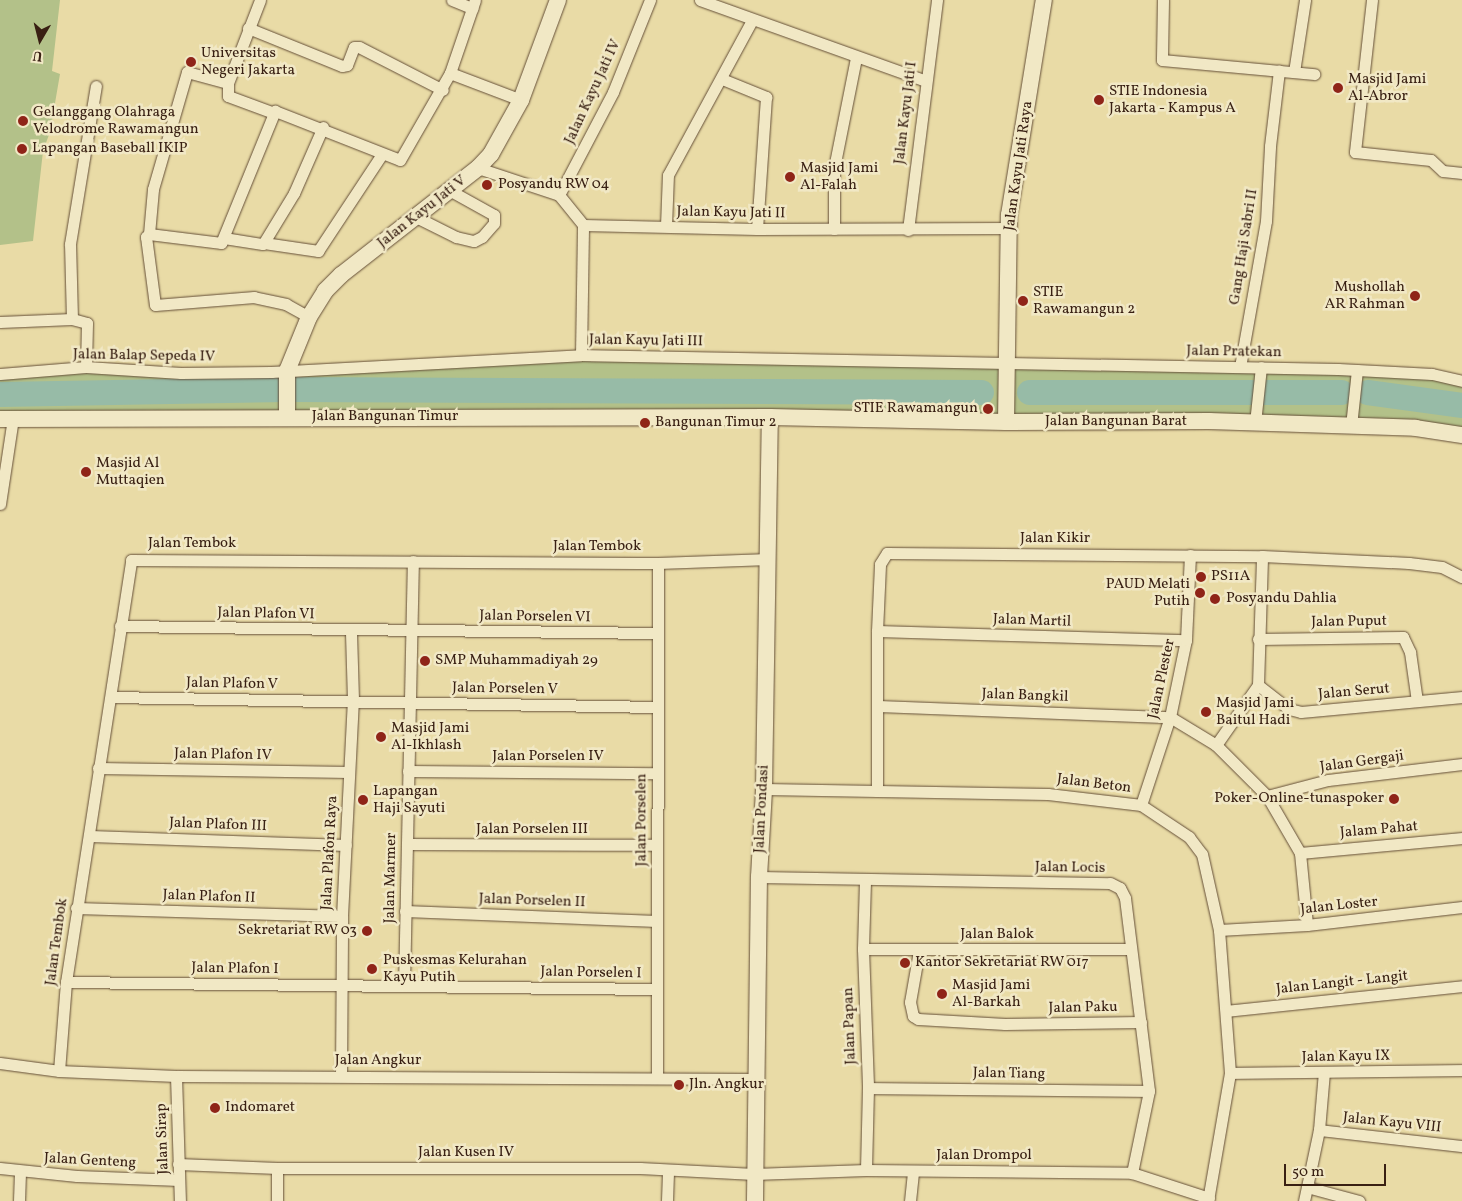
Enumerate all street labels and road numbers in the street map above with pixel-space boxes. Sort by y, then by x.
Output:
street label: Jalan Kayu Jati IV [561,37,625,147]
street label: Jalan Kayu Jati I [891,61,921,165]
street label: Jalan Kayu Jati Raya [1001,100,1037,232]
street label: Jalan Kayu Jati V [374,172,470,252]
street label: Gang Haji Sabri II [1226,188,1262,306]
street label: Jalan Kayu Jati II [677,203,785,223]
street label: Jalan Kayu Jati III [589,331,703,351]
street label: Jalan Pratekan [1186,342,1282,362]
street label: Jalan Balap Sepeda IV [73,346,215,366]
street label: Jalan Bangunan Timur [311,408,459,426]
street label: Jalan Bangunan Barat [1045,413,1187,431]
street label: Jalan Kikir [1020,530,1090,548]
street label: Jalan Tembok [148,535,236,553]
street label: Jalan Tembok [553,538,641,556]
street label: Jalan Plafon VI [217,604,315,624]
street label: Jalan Porselen VI [479,607,591,627]
street label: Jalan Martil [993,611,1071,631]
street label: Jalan Puput [1311,612,1387,632]
street label: Jalan Plester [1145,637,1179,721]
street label: Jalan Plafon V [186,674,278,694]
street label: Jalan Porselen V [452,679,558,699]
street label: Jalan Serut [1317,680,1391,704]
street label: Jalan Bangkil [981,685,1069,707]
street label: Jalan Plafon IV [174,745,272,765]
street label: Jalan Gergaji [1319,747,1405,777]
street label: Jalan Porselen IV [492,748,604,766]
street label: Jalan Pondasi [751,764,773,854]
street label: Jalan Beton [1056,771,1132,797]
street label: Jalan Porselen [633,773,651,867]
street label: Jalan Plafon Raya [318,795,342,911]
street label: Jalan Plafon III [169,814,267,836]
street label: Jalam Pahat [1339,818,1419,842]
street label: Jalan Porselen III [476,821,588,839]
street label: Jalan Marmer [381,832,401,924]
street label: Jalan Locis [1035,858,1105,878]
street label: Jalan Plafon II [162,886,256,908]
street label: Jalan Porselen II [478,890,586,912]
street label: Jalan Loster [1299,893,1379,919]
street label: Jalan Tembok [42,897,72,987]
street label: Jalan Balok [960,926,1034,944]
street label: Jalan Plafon I [191,959,279,979]
street label: Jalan Porselen I [540,963,642,983]
street label: Jalan Langit - Langit [1275,967,1409,999]
street label: Jalan Papan [840,987,860,1065]
street label: Jalan Paku [1048,998,1118,1018]
street label: Jalan Kayu IX [1302,1047,1390,1067]
street label: Jalan Angkur [335,1052,421,1070]
street label: Jalan Tiang [972,1064,1046,1084]
street label: Jalan Sirap [153,1103,173,1175]
street label: Jalan Kayu VIII [1342,1109,1442,1137]
street label: Jalan Kusen IV [418,1144,514,1162]
street label: Jalan Drompol [936,1147,1032,1165]
street label: Jalan Genteng [43,1150,137,1172]

